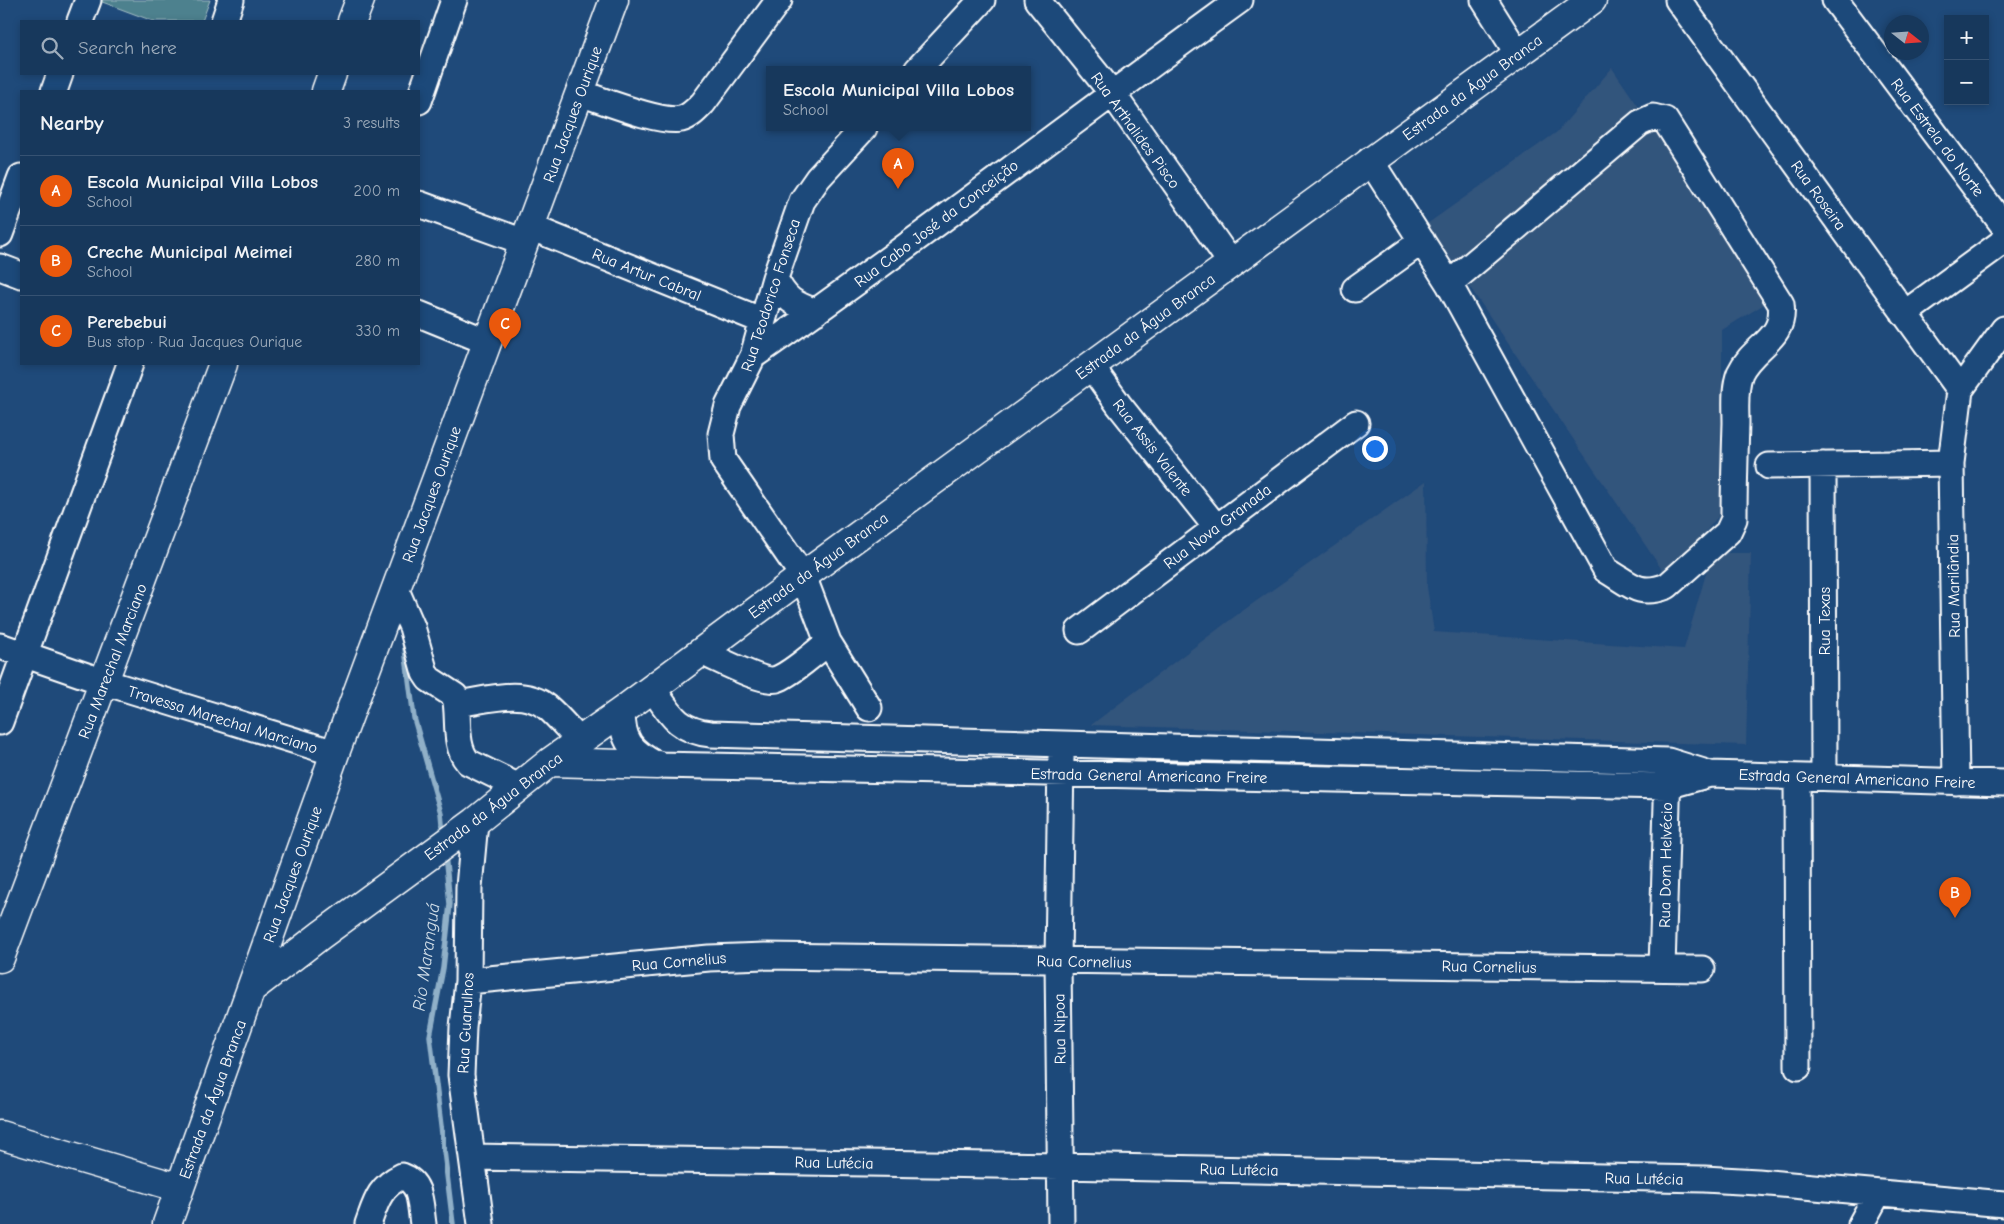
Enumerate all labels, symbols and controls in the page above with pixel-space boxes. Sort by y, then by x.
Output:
north arrow [1884,15,1929,60]
map controls [1944,15,1989,105]
button: + [1944,15,1989,60]
search box [20,20,420,75]
street label: Estrada da Água Branca [1399,30,1546,144]
icon: search [38,34,66,62]
text: Search here [78,37,177,59]
street label: Rua Jacques Ourique [540,44,606,185]
button: − [1944,60,1989,105]
popup [766,66,1031,131]
street label: Rua Arthalides Pisco [1087,69,1183,192]
street label: Rua Estrela do Norte [1887,75,1987,200]
text: Escola Municipal Villa Lobos [783,79,1014,101]
text: School [783,101,829,119]
text: Nearby [40,111,104,135]
text: 3 results [343,114,400,132]
pin: A [882,148,914,189]
street label: Rua Cabo José da Conceição [851,156,1022,291]
street label: Rua Roseira [1787,157,1849,234]
text: Escola Municipal Villa Lobos [87,171,318,193]
text: A [52,182,60,200]
text: 200 m [354,182,400,200]
text: School [87,193,133,211]
street label: Rua Teodorico Fonseca [738,217,804,374]
text: Creche Municipal Meimei [87,241,293,263]
street label: Rua Artur Cabral [590,245,704,305]
text: B [51,252,61,270]
text: 280 m [355,252,400,270]
text: School [87,263,133,281]
street label: Estrada da Água Branca [1072,269,1219,383]
pin: C [489,308,521,349]
text: Perebebui [87,311,167,333]
text: C [51,322,61,340]
text: 330 m [355,322,400,340]
text: Bus stop · Rua Jacques Ourique [87,333,302,351]
street label: Rua Assis Valente [1109,396,1196,500]
street label: Rua Jacques Ourique [399,424,465,565]
your location [1362,436,1388,462]
street label: Rua Nova Granada [1160,481,1275,573]
street label: Estrada da Água Branca [745,508,892,622]
street label: Rua Marilândia [1944,534,1964,638]
street label: Rua Marechal Marciano [75,581,151,742]
street label: Rua Texas [1816,586,1834,655]
street label: Travessa Marechal Marciano [126,682,320,757]
street label: Estrada da Água Branca [421,748,566,865]
street label: Estrada General Americano Freire [1030,765,1268,787]
street label: Estrada General Americano Freire [1738,766,1976,792]
street label: Rua Dom Helvécio [1656,802,1676,928]
street label: Rua Jacques Ourique [260,804,326,945]
pin: B [1939,877,1971,918]
water label: Rio Maranguá [409,902,444,1012]
street label: Rua Cornelius [631,949,727,975]
street label: Rua Cornelius [1036,952,1132,972]
street label: Rua Cornelius [1441,957,1537,977]
street label: Rua Guarulhos [454,972,478,1074]
street label: Rua Nipoa [1050,993,1070,1064]
street label: Estrada da Água Branca [175,1017,250,1181]
street label: Rua Lutécia [794,1153,874,1173]
street label: Rua Lutécia [1199,1160,1279,1180]
street label: Rua Lutécia [1604,1169,1684,1189]

